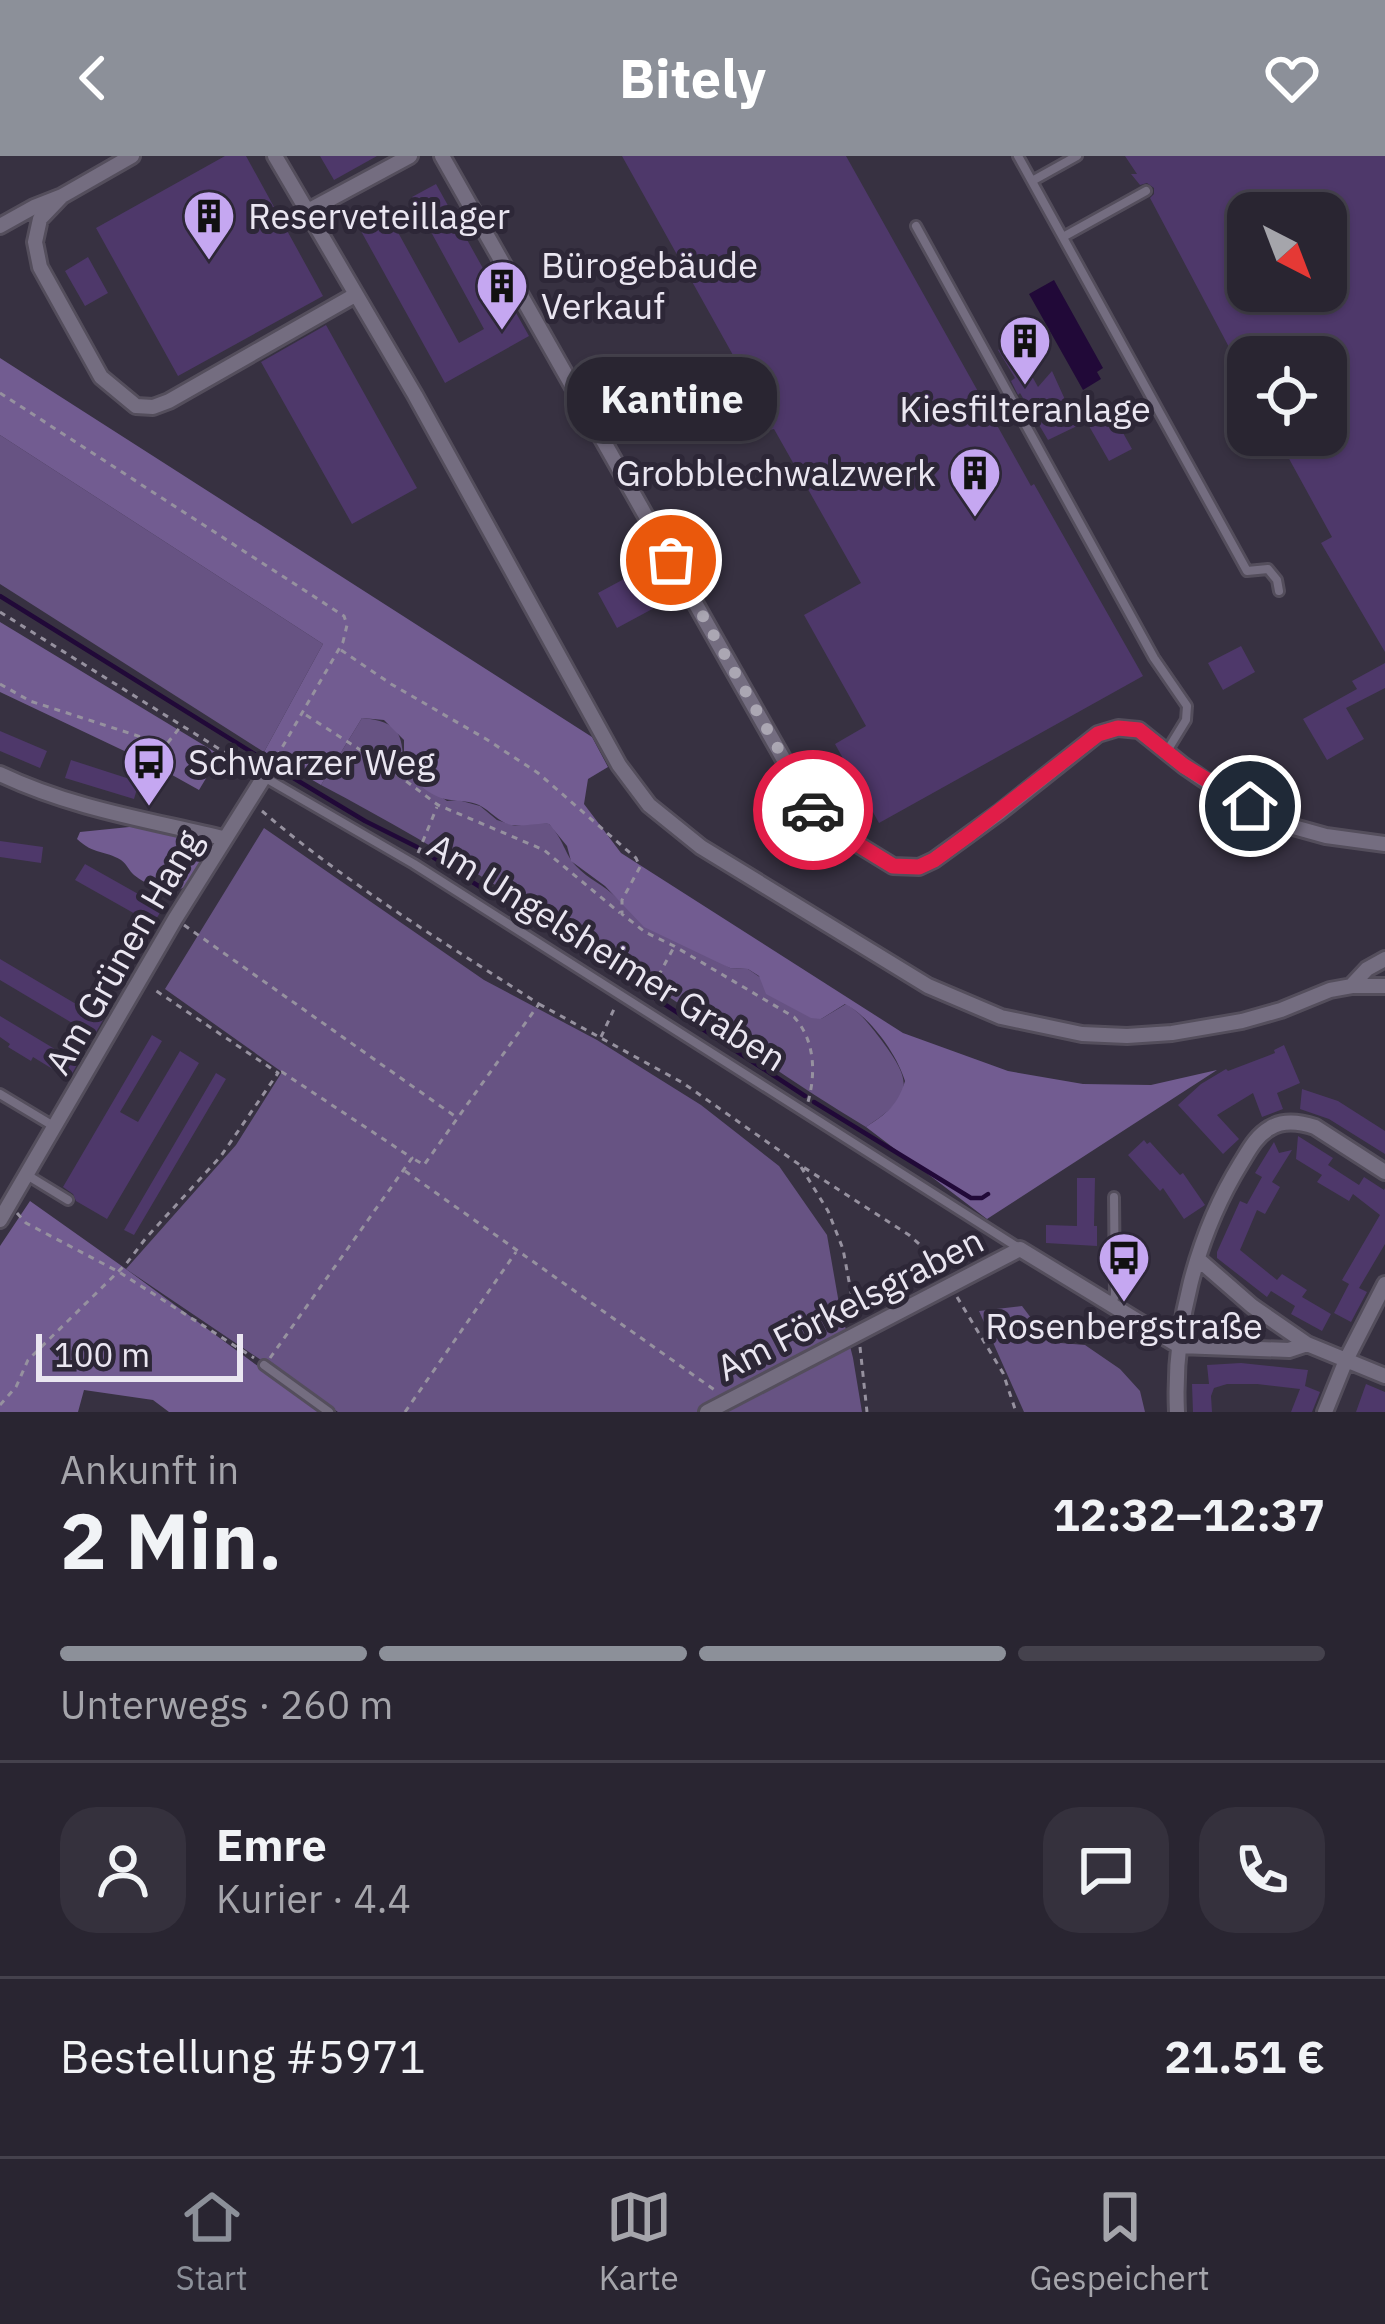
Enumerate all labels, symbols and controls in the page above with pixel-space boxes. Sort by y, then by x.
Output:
text: Bitely [619,43,766,113]
icon: back [60,45,126,111]
icon: heart [1259,45,1325,111]
building icon: Reserveteillager [181,188,237,262]
place label: Reserveteillager [248,192,510,239]
north arrow [1227,192,1347,312]
map controls [1227,192,1347,456]
place label: Bürogebäude Verkauf [541,241,758,329]
building icon: Bürogebäude Verkauf [474,258,530,332]
building icon: Kiesfilteranlage [997,313,1053,387]
button: locate [1227,336,1347,456]
callout: Kantine [566,356,776,440]
text: Kantine [600,373,744,424]
place label: Kiesfilteranlage [899,385,1151,432]
building icon: Grobblechwalzwerk [947,445,1003,519]
place label: Grobblechwalzwerk [616,449,936,496]
pin [620,509,722,611]
icon: bag [638,527,704,593]
bus stop icon: Schwarzer Weg [121,734,177,808]
place label: Schwarzer Weg [188,738,435,785]
courier [753,750,873,870]
pin [1199,755,1301,857]
icon: home [1217,773,1283,839]
icon: car [780,777,846,843]
street label: Am Grünen Hang [33,821,212,1083]
street label: Am Ungelsheimer Graben [419,822,795,1081]
street label: Am Förkelsgraben [709,1216,991,1391]
bus stop icon: Rosenbergstraße [1096,1230,1152,1304]
place label: Rosenbergstraße [985,1302,1263,1349]
scale bar [36,1328,243,1381]
text: 100 m [54,1333,150,1376]
text: Ankunft in [60,1444,239,1495]
text: 12:32–12:37 [1053,1485,1325,1543]
text: 2 Min. [60,1489,282,1590]
text: Unterwegs · 260 m [60,1679,393,1730]
button: person [60,1807,186,1933]
button: chat [1043,1807,1169,1933]
button: phone [1199,1807,1325,1933]
text: Emre [216,1815,327,1873]
text: Kurier · 4.4 [216,1873,411,1924]
text: Bestellung #5971 [60,2027,426,2085]
text: 21.51 € [1164,2027,1325,2085]
tab: Start [175,2184,248,2299]
tab: Karte [599,2184,679,2299]
tab: Gespeichert [1030,2184,1209,2299]

